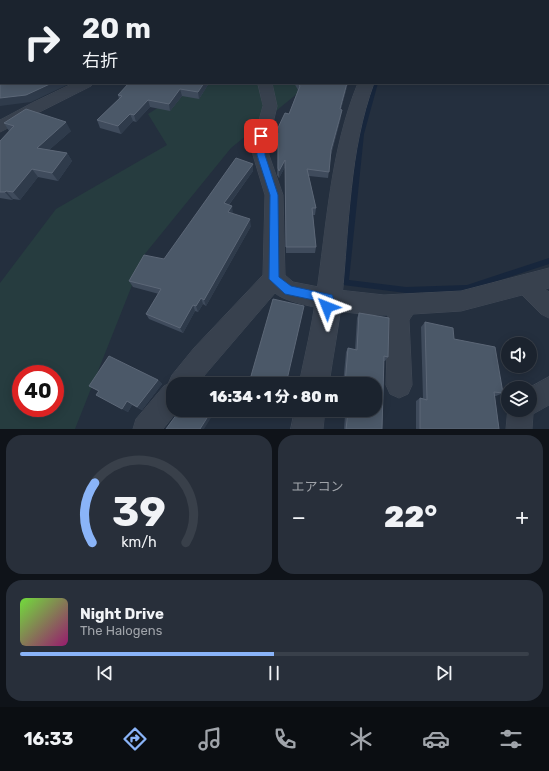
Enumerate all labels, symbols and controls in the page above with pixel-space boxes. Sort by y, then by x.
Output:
text: 20 m [82,12,151,45]
icon: right [16,16,68,68]
text: 右折 [82,50,118,72]
pin [244,119,278,153]
icon: arrive [250,125,272,147]
position arrow [306,286,348,328]
map controls [501,337,537,417]
button: sound [501,337,537,373]
speed limit sign: 40 [12,365,64,417]
button: layers [501,381,537,417]
text: 16:34 · 1 分 · 80 m [209,388,339,406]
text: エアコン [292,479,344,494]
text: 39 [112,486,166,535]
text: 22° [384,499,437,535]
text: − [292,504,306,531]
text: + [515,504,529,531]
text: km/h [121,533,157,550]
text: Night Drive [80,605,164,623]
text: The Halogens [80,623,162,638]
icon: previous [94,662,116,684]
icon: pause [263,662,285,684]
icon: next [433,662,455,684]
icon: directions [121,725,149,753]
icon: music [196,725,224,753]
icon: phone [271,725,299,753]
icon: climate [347,725,375,753]
icon: car [422,725,450,753]
icon: filters [497,725,525,753]
text: 16:33 [24,728,73,750]

